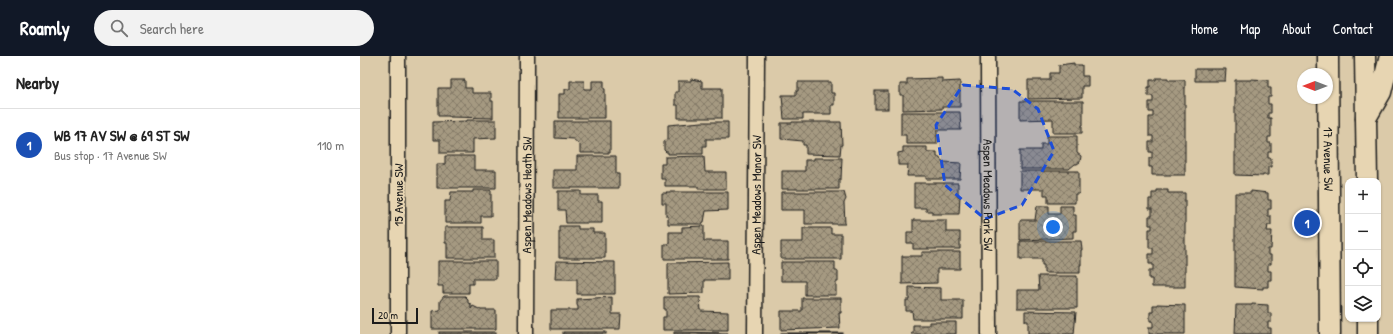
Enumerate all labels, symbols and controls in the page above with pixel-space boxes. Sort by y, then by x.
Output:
search box [94,10,374,46]
text: Roamly [20,15,70,41]
icon: search [108,17,130,39]
text: Search here [140,18,204,39]
text: Home [1191,19,1218,38]
text: Map [1240,19,1260,38]
text: About [1282,19,1311,38]
text: Contact [1333,19,1373,38]
north arrow [1297,68,1333,104]
text: Nearby [16,71,59,94]
text: WB 17 AV SW @ 69 ST SW [54,125,190,146]
street label: 17 Avenue SW [1320,127,1338,191]
street label: Aspen Meadows Manor SW [747,135,765,255]
text: 1 [27,136,31,154]
text: 110 m [317,136,344,154]
street label: Aspen Meadows Heath SW [517,137,536,253]
street label: Aspen Meadows Park SW [979,139,998,251]
text: Bus stop · 17 Avenue SW [54,146,167,164]
street label: 15 Avenue SW [389,163,407,227]
map controls [1345,178,1381,322]
button: + [1345,178,1381,214]
pin: 1 [1294,208,1320,238]
button: − [1345,214,1381,250]
your location [1043,217,1063,237]
button: locate [1345,250,1381,286]
button: layers [1345,286,1381,322]
scale bar [372,306,418,325]
text: 20 m [378,308,398,322]

